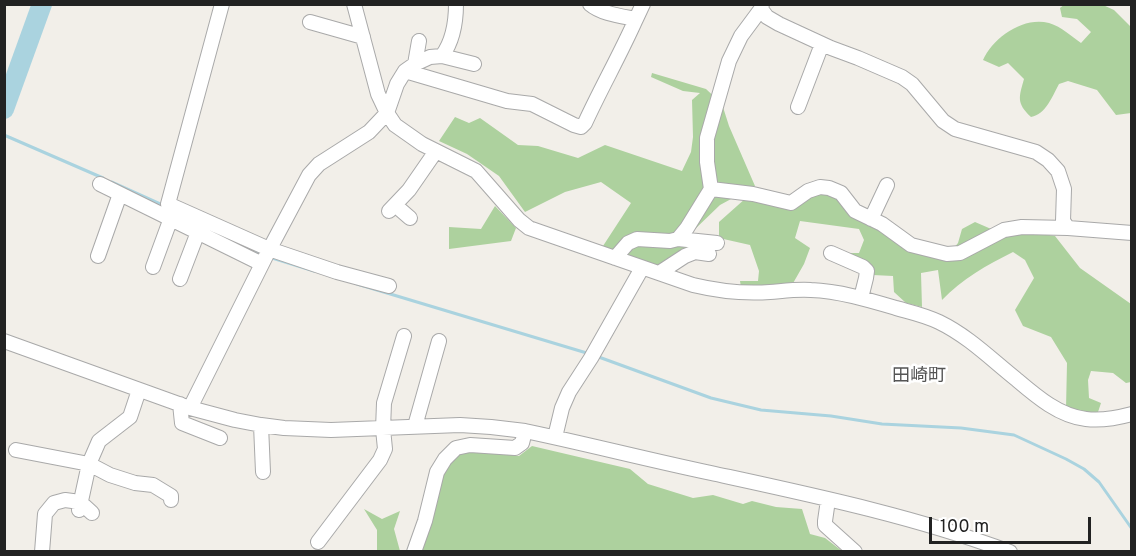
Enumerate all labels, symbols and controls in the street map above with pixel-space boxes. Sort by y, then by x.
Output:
district label: 田崎町 [892,366,946,388]
scale bar [932,505,1094,543]
text: 100 m [940,516,989,539]

